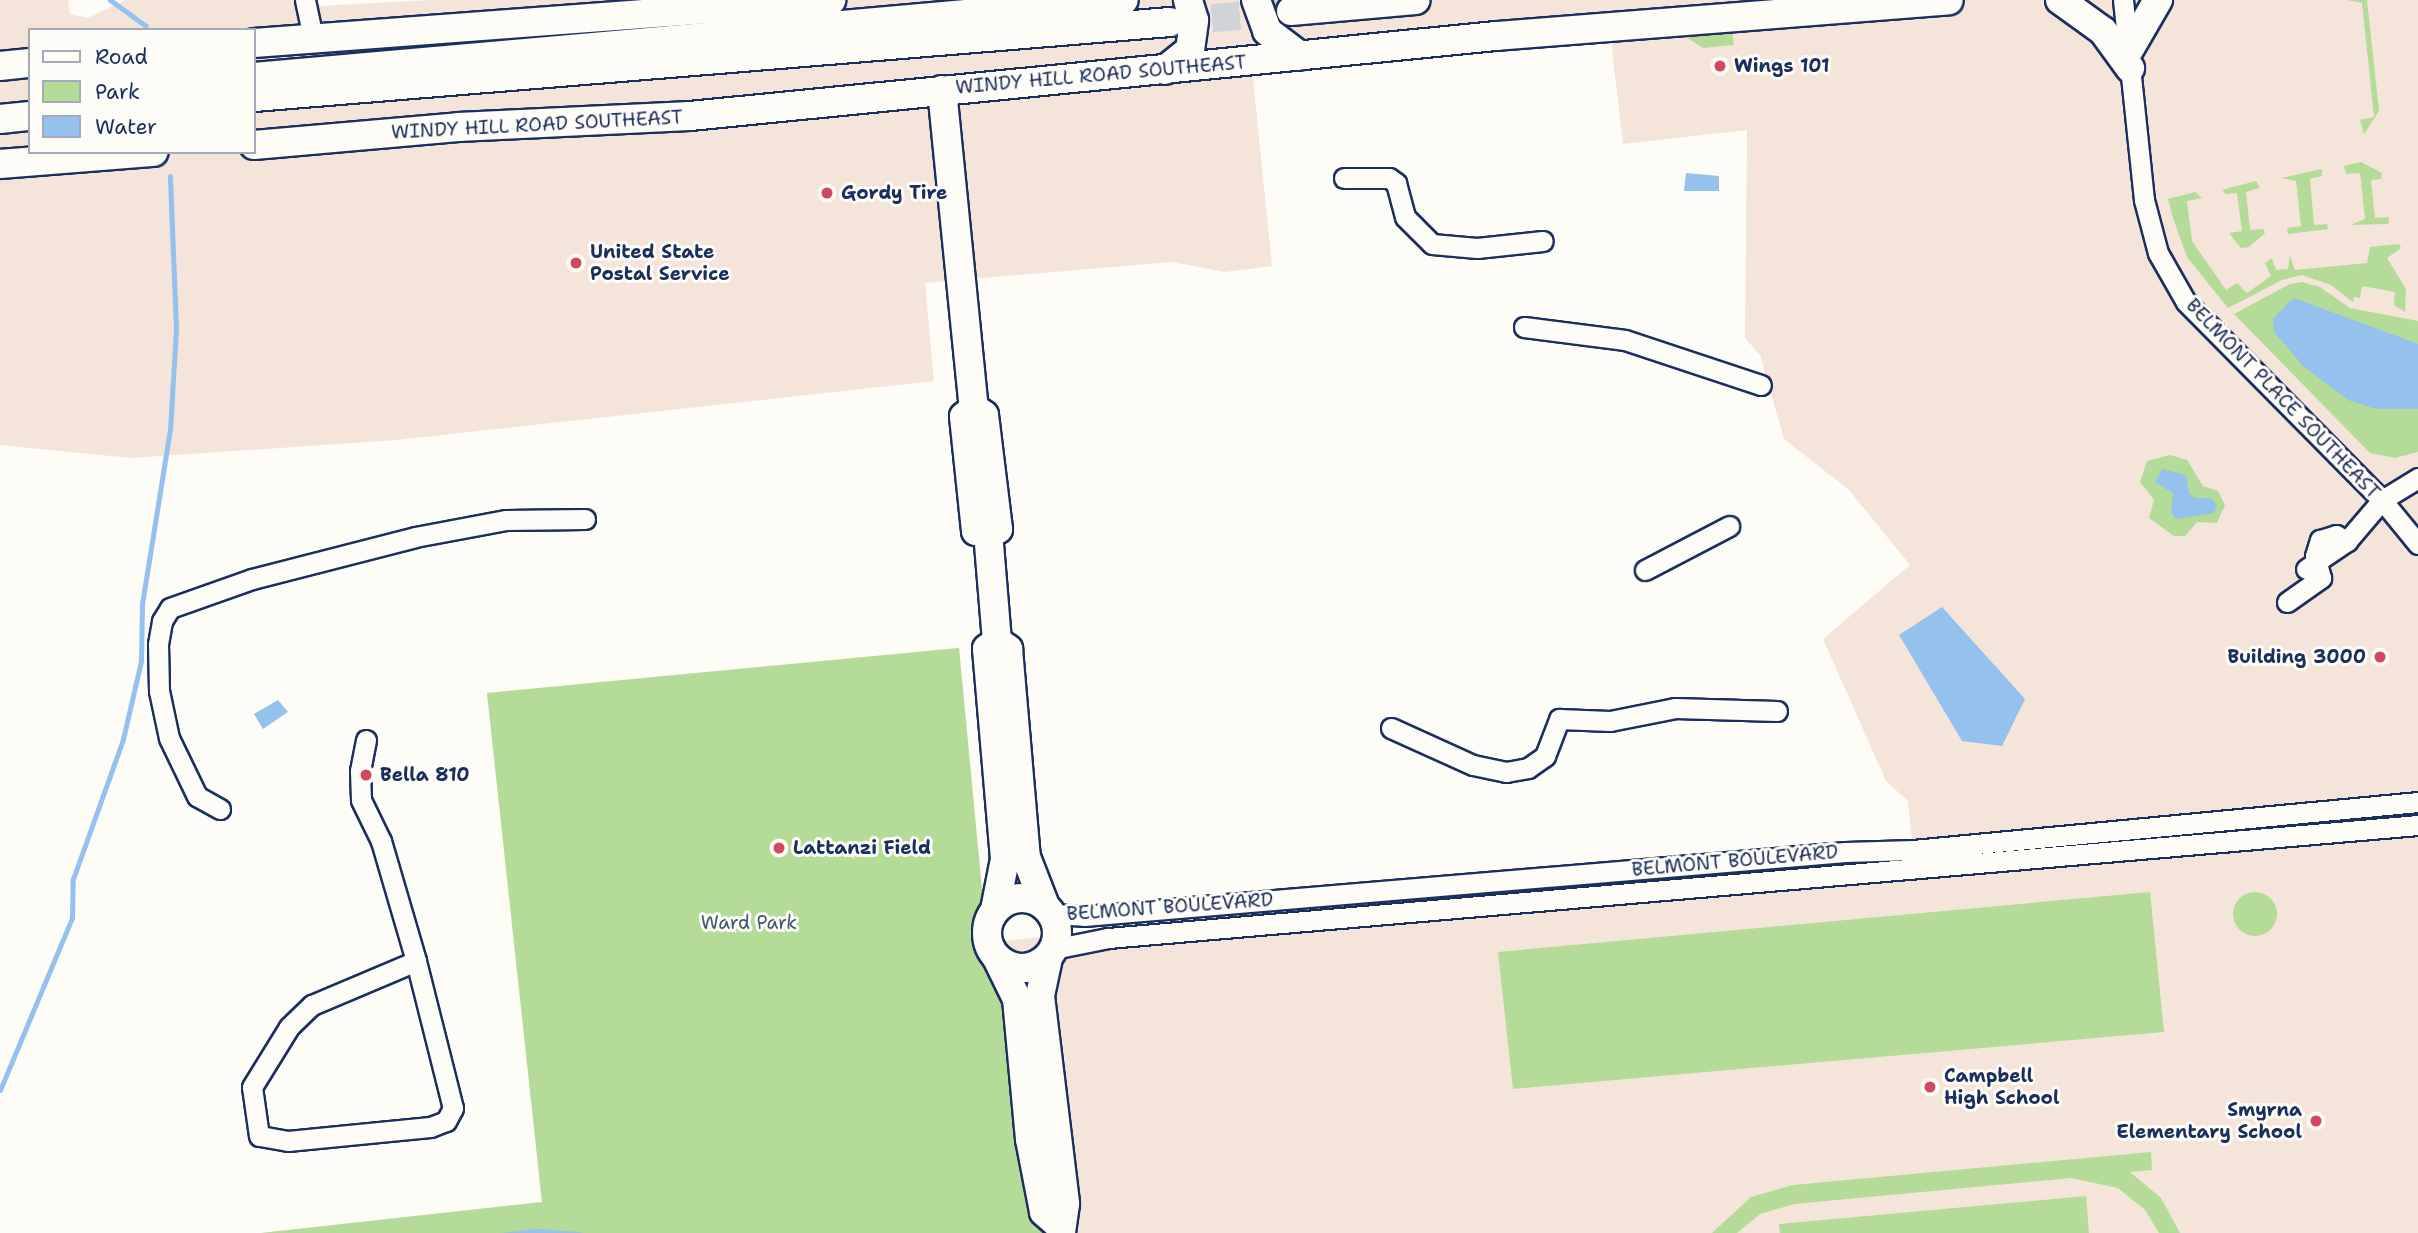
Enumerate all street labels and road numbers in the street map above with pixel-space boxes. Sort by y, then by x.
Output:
street label: WINDY HILL ROAD SOUTHEAST [955,51,1247,99]
street label: WINDY HILL ROAD SOUTHEAST [391,106,683,144]
street label: BELMONT PLACE SOUTHEAST [2181,294,2385,504]
street label: BELMONT BOULEVARD [1631,841,1839,881]
street label: BELMONT BOULEVARD [1066,888,1274,926]

